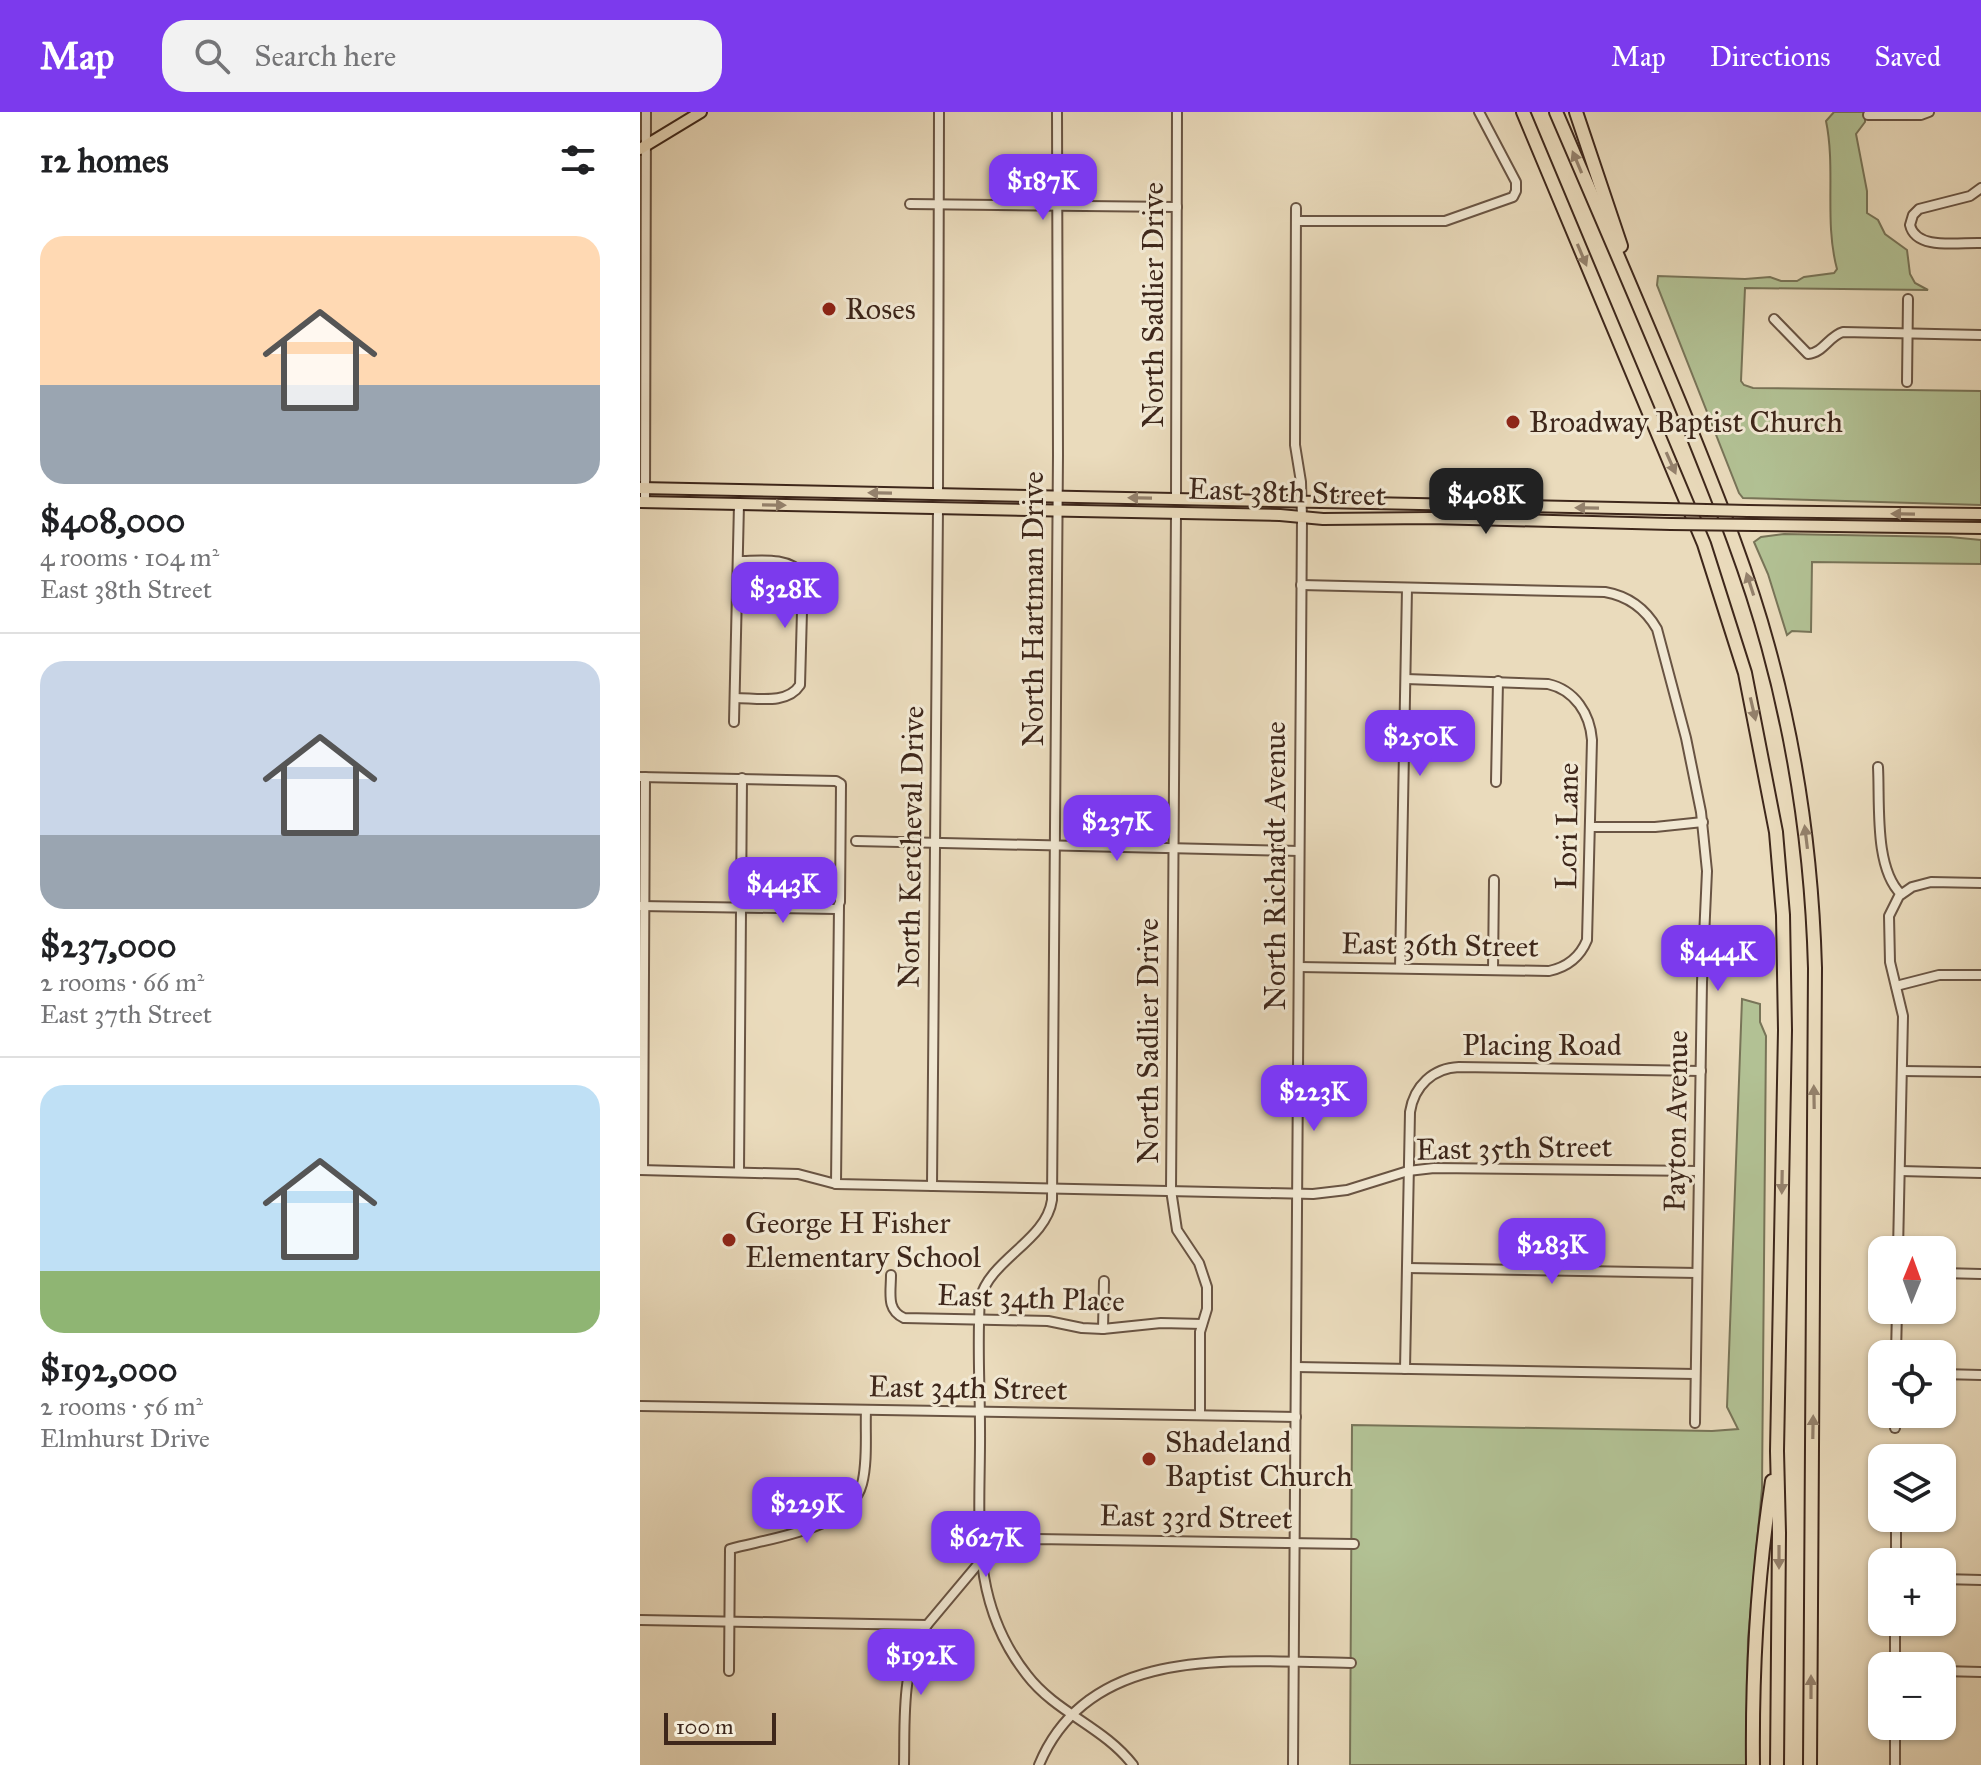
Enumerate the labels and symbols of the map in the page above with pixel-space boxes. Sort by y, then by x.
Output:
one-way arrow [1571,150,1584,173]
pin: $187K [987,154,1099,222]
street label: North Sadlier Drive [1135,182,1171,428]
one-way arrow [1575,243,1588,267]
place label: Roses [845,291,916,327]
marker: Roses [820,300,838,318]
place label: Broadway Baptist Church [1529,404,1843,440]
marker: Broadway Baptist Church [1504,413,1522,431]
one-way arrow [1665,451,1678,475]
pin: $408K [1430,468,1542,536]
street label: North Hartman Drive [1015,471,1051,747]
street label: East 38th Street [1187,471,1387,513]
one-way arrow [867,487,892,500]
one-way arrow [1127,492,1152,505]
one-way arrow [762,499,787,511]
one-way arrow [1574,501,1599,514]
one-way arrow [1890,507,1915,520]
pin: $328K [729,562,841,630]
one-way arrow [1743,572,1755,596]
one-way arrow [1747,697,1760,722]
street label: North Kercheval Drive [891,706,931,988]
pin: $250K [1364,710,1476,778]
street label: North Richardt Avenue [1257,721,1293,1011]
street label: Lori Lane [1548,762,1586,890]
pin: $237K [1061,795,1173,863]
one-way arrow [1799,824,1812,849]
pin: $443K [727,857,839,925]
street label: North Sadlier Drive [1130,918,1166,1164]
street label: East 36th Street [1341,925,1540,965]
pin: $444K [1662,925,1774,993]
street label: Placing Road [1462,1027,1622,1063]
street label: Payton Avenue [1656,1030,1696,1212]
pin: $223K [1258,1065,1370,1133]
one-way arrow [1808,1084,1820,1109]
street label: East 35th Street [1415,1128,1613,1168]
one-way arrow [1775,1170,1788,1195]
place label: George H Fisher Elementary School [745,1205,982,1275]
pin: $283K [1496,1218,1608,1286]
marker: George H Fisher Elementary School [720,1231,738,1249]
north arrow [1868,1236,1956,1324]
street label: East 34th Place [937,1277,1125,1319]
street label: East 34th Street [868,1368,1068,1408]
one-way arrow [1807,1414,1819,1439]
place label: Shadeland Baptist Church [1165,1424,1353,1494]
marker: Shadeland Baptist Church [1140,1450,1158,1468]
pin: $229K [751,1477,863,1545]
street label: East 33rd Street [1099,1497,1293,1537]
pin: $627K [930,1511,1042,1579]
one-way arrow [1772,1545,1785,1570]
pin: $192K [865,1629,977,1697]
one-way arrow [1804,1674,1817,1699]
scale bar [664,1709,776,1745]

